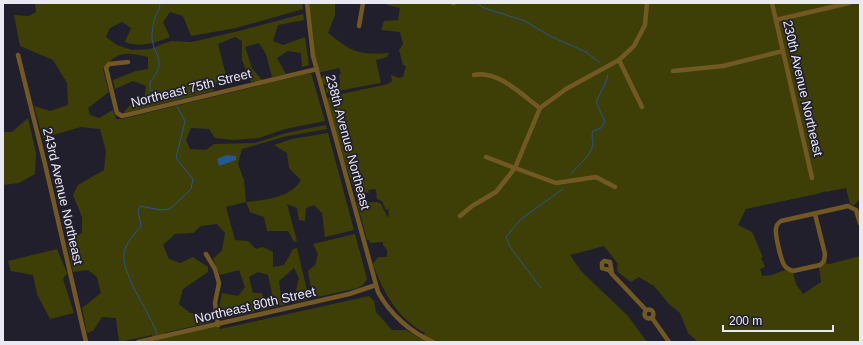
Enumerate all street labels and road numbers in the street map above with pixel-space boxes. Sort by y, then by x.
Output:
street label: 230th Avenue Northeast [780,18,826,158]
street label: Northeast 75th Street [129,66,253,110]
street label: 238th Avenue Northeast [323,73,373,212]
street label: 243rd Avenue Northeast [40,126,86,266]
street label: Northeast 80th Street [193,284,317,326]

